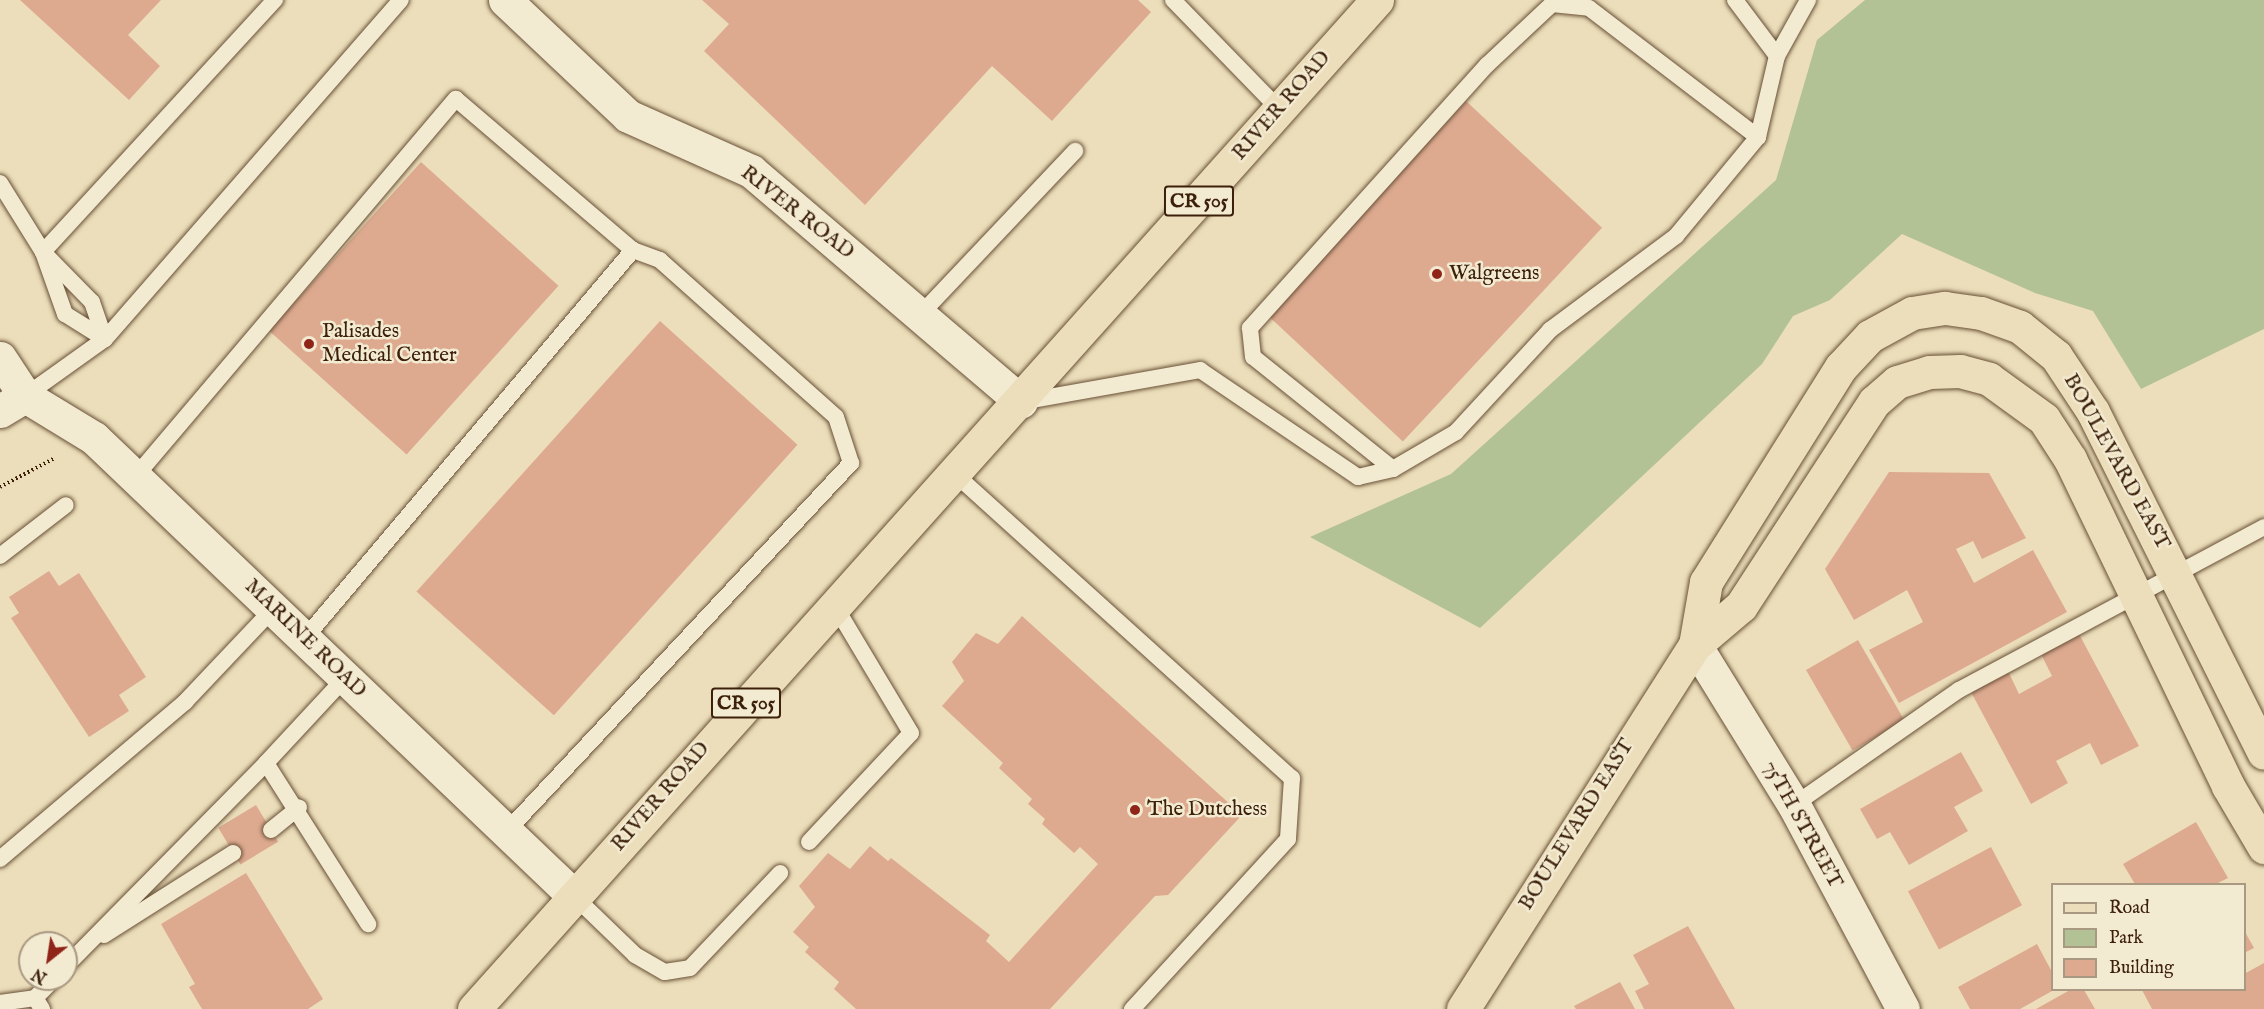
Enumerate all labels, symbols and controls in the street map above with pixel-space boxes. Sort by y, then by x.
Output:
street label: RIVER ROAD [1227,46,1337,166]
street label: RIVER ROAD [735,161,859,265]
road number: CR 505 [1163,184,1235,218]
place label: Walgreens [1449,261,1539,287]
marker: Walgreens [1430,267,1444,281]
place label: Palisades Medical Center [322,319,457,369]
marker: Palisades Medical Center [300,335,318,353]
street label: BOULEVARD EAST [2057,370,2175,554]
street label: MARINE ROAD [239,574,371,704]
road number: CR 505 [710,686,782,720]
street label: BOULEVARD EAST [1514,735,1640,915]
street label: RIVER ROAD [606,737,716,857]
street label: 75TH STREET [1757,757,1847,893]
place label: The Dutchess [1147,797,1267,823]
marker: The Dutchess [1128,803,1142,817]
legend [2051,883,2246,991]
text: Road [2109,897,2150,920]
text: Park [2109,927,2143,950]
north arrow [18,931,78,991]
text: Building [2109,957,2174,980]
text: N [29,963,51,987]

